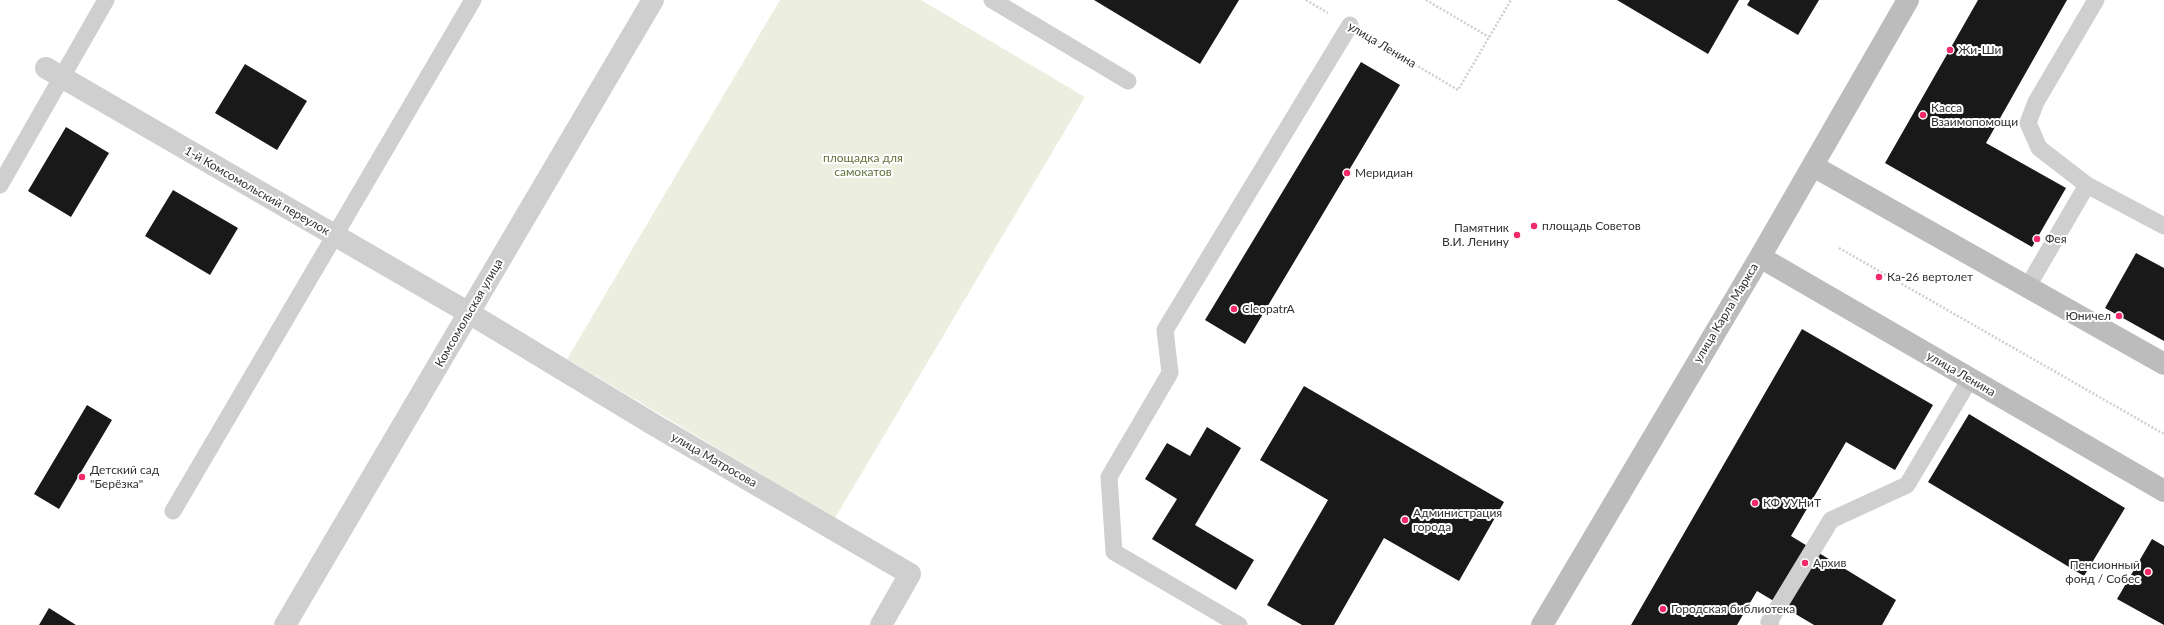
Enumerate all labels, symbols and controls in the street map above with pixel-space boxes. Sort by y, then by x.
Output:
street label: улица Ленина [1345,19,1419,71]
place label: Жи-Ши [1958,43,2001,57]
marker: Жи-Ши [1945,45,1955,55]
place label: Касса Взаимопомощи [1931,101,2018,129]
marker: Касса Взаимопомощи [1918,110,1928,120]
street label: 1-й Комсомольский переулок [182,144,332,238]
park label: площадка для самокатов [823,151,903,179]
place label: Меридиан [1355,166,1413,180]
marker: Меридиан [1342,168,1352,178]
place label: площадь Советов [1542,219,1641,233]
place label: Памятник В.И. Ленину [1442,221,1509,249]
marker: площадь Советов [1529,221,1539,231]
marker: Памятник В.И. Ленину [1512,230,1522,240]
place label: Фея [2045,232,2067,246]
marker: Фея [2032,234,2042,244]
street label: Комсомольская улица [432,256,506,370]
street label: улица Карла Маркса [1691,261,1761,365]
place label: Ка-26 вертолет [1887,270,1973,284]
marker: Ка-26 вертолет [1874,272,1884,282]
place label: CleopatrA [1242,302,1295,316]
marker: CleopatrA [1229,304,1239,314]
place label: Юничел [2065,309,2111,323]
marker: Юничел [2114,311,2124,321]
street label: улица Ленина [1924,348,1998,400]
street label: улица Матросова [669,430,759,490]
place label: Детский сад "Берёзка" [90,463,159,491]
marker: Детский сад "Берёзка" [77,472,87,482]
place label: КФ УУНиТ [1763,496,1821,510]
marker: КФ УУНиТ [1750,498,1760,508]
place label: Администрация города [1413,506,1502,534]
marker: Администрация города [1400,515,1410,525]
place label: Архив [1813,556,1846,570]
marker: Архив [1800,558,1810,568]
place label: Пенсионный фонд / Собес [2065,558,2140,586]
marker: Пенсионный фонд / Собес [2143,567,2153,577]
place label: Городская библиотека [1671,602,1795,616]
marker: Городская библиотека [1658,604,1668,614]

